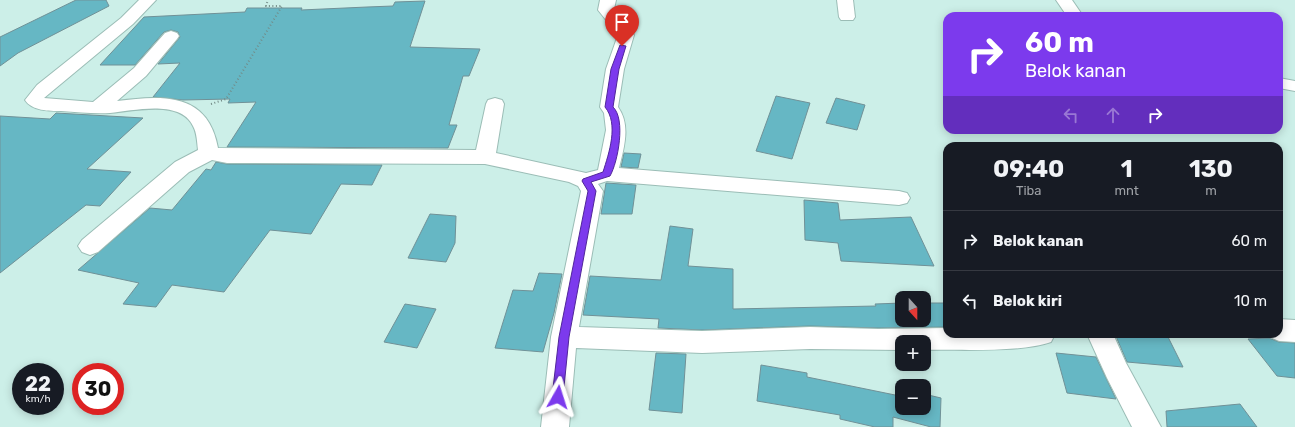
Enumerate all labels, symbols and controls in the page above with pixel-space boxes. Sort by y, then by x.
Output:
pin [605,5,639,46]
icon: arrive [611,11,633,33]
text: 60 m [1025,26,1094,59]
icon: right [959,28,1011,80]
text: Belok kanan [1025,60,1126,82]
icon: left [1060,104,1082,126]
icon: ahead [1102,104,1124,126]
icon: right [1144,104,1166,126]
text: 09:40 [993,155,1064,183]
text: 1 [1121,155,1133,183]
text: 130 [1189,155,1233,183]
text: Tiba [1016,183,1042,198]
text: mnt [1114,183,1139,198]
text: m [1205,183,1217,198]
icon: right [959,230,981,252]
text: Belok kanan [993,232,1083,250]
text: 60 m [1231,232,1267,250]
icon: left [959,290,981,312]
north arrow [895,291,931,327]
map controls [895,291,931,415]
text: Belok kiri [993,292,1062,310]
text: 10 m [1234,292,1267,310]
button: + [895,335,931,371]
speed limit sign: 30 [72,363,124,415]
text: 22 [25,372,51,396]
position arrow [537,376,579,418]
button: − [895,379,931,415]
text: km/h [26,393,50,405]

